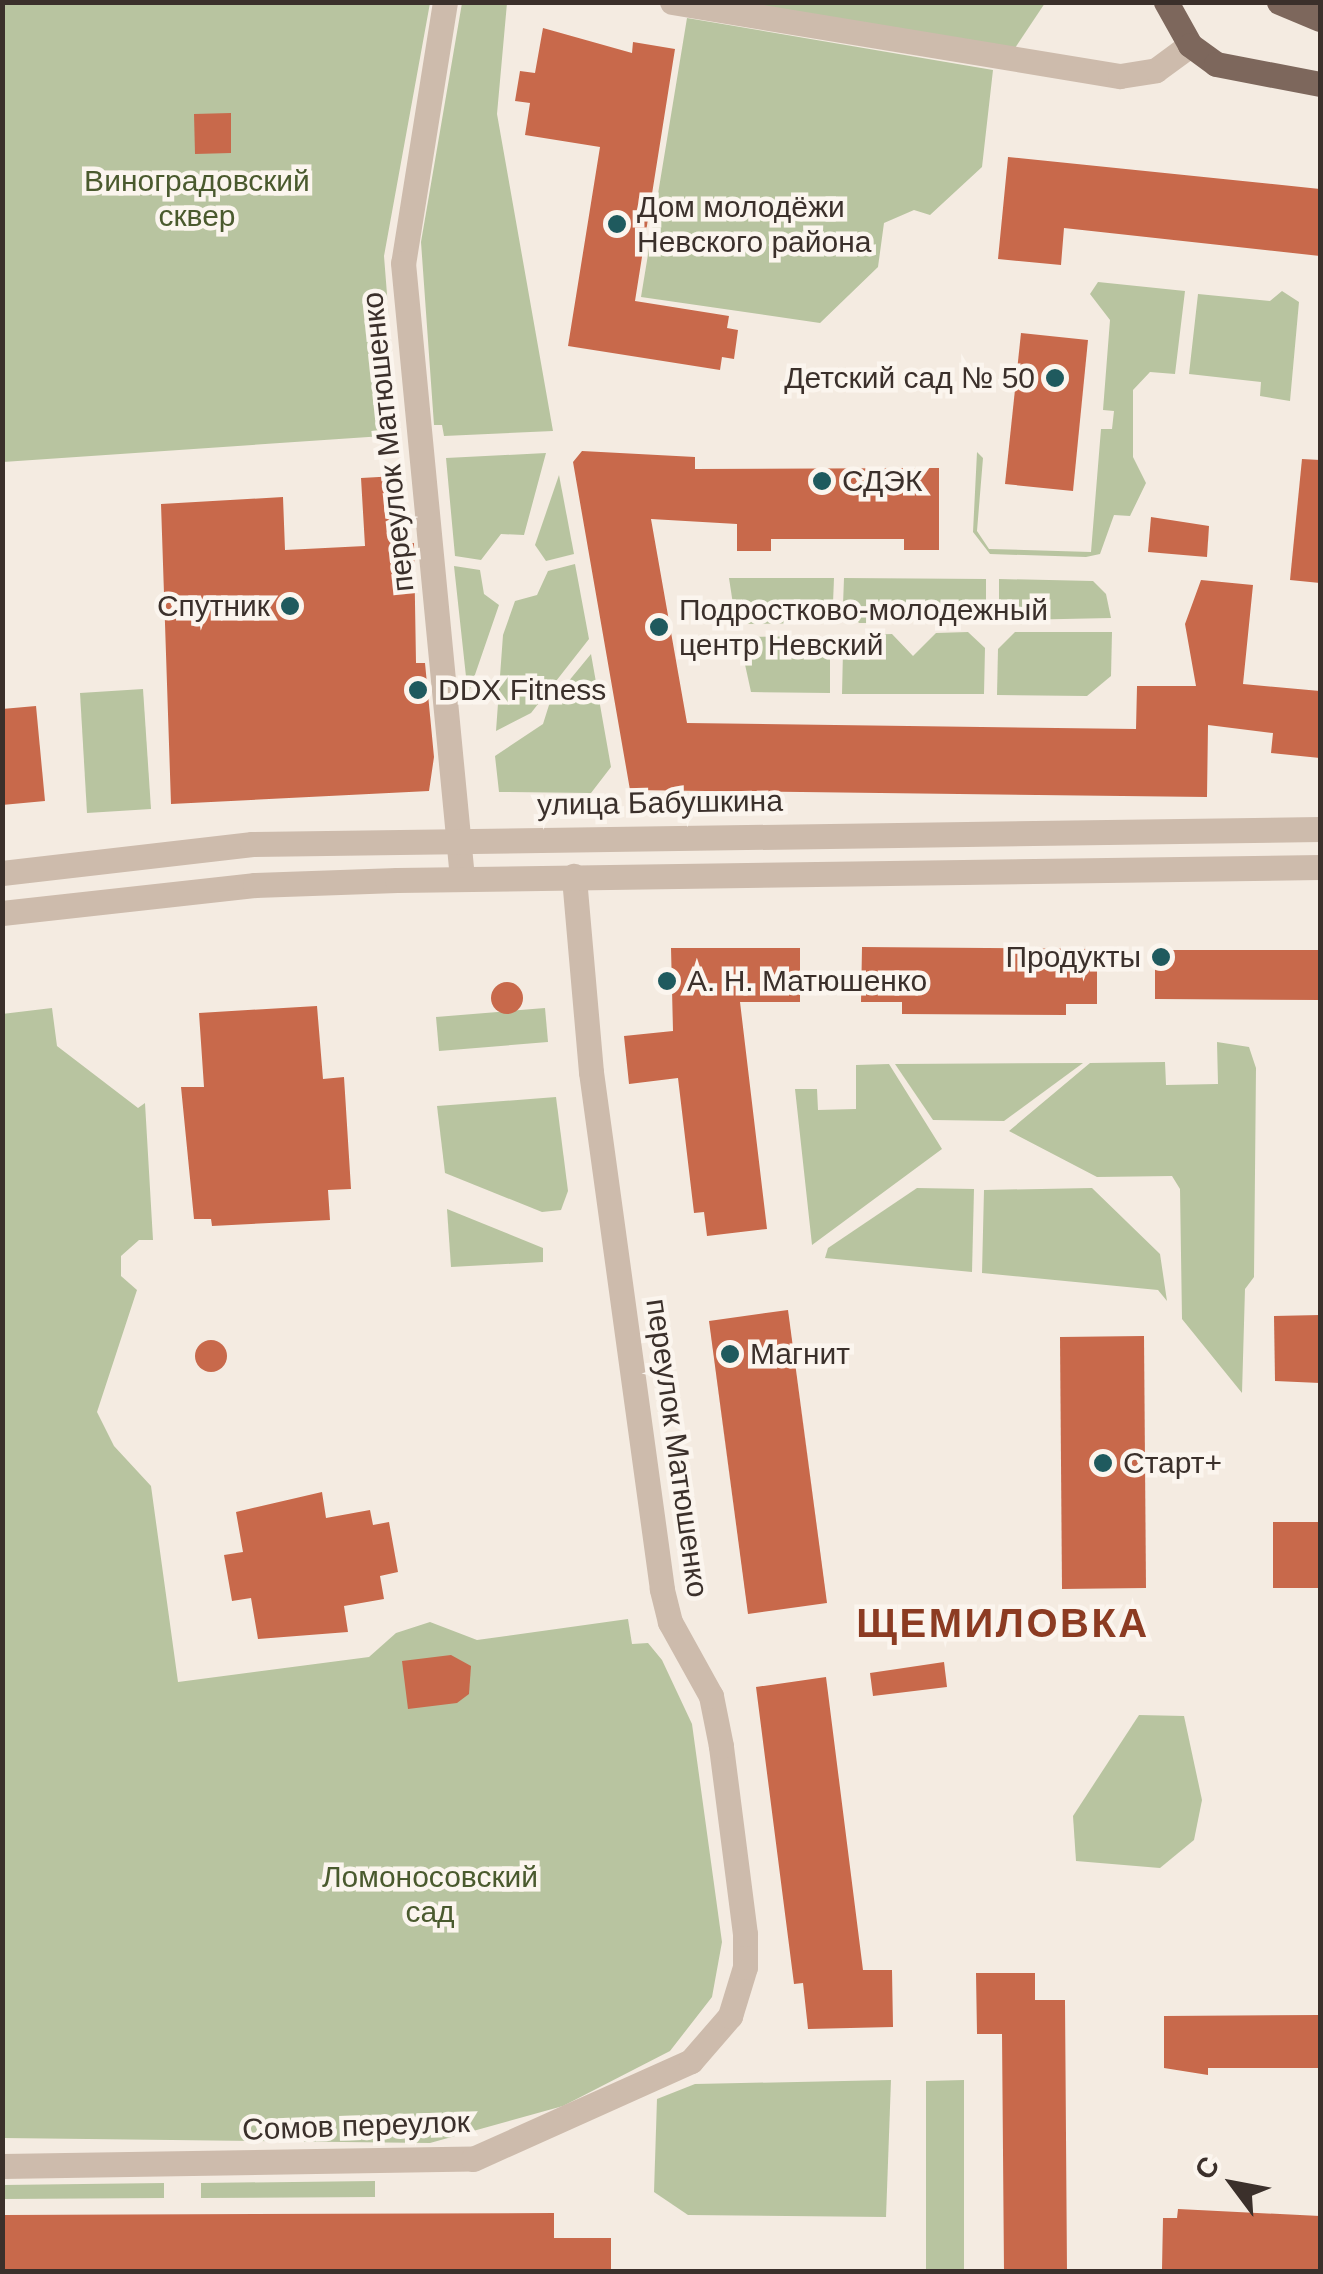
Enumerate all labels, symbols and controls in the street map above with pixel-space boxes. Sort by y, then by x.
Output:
park label: Виноградовский сквер [84,163,310,234]
place label: Дом молодёжи Невского района [637,189,871,260]
marker: Дом молодёжи Невского района [606,213,628,235]
street label: переулок Матюшенко [354,290,422,594]
place label: Детский сад № 50 [784,360,1035,396]
marker: Детский сад № 50 [1044,367,1066,389]
place label: СДЭК [842,463,922,499]
marker: СДЭК [811,470,833,492]
place label: Спутник [157,588,270,624]
place label: Подростково-молодежный центр Невский [679,592,1048,662]
marker: Спутник [279,595,301,617]
marker: Подростково-молодежный центр Невский [648,616,670,638]
place label: DDX Fitness [438,672,606,708]
marker: DDX Fitness [407,679,429,701]
street label: улица Бабушкина [537,783,783,823]
place label: Продукты [1005,939,1141,975]
marker: Продукты [1150,946,1172,968]
place label: А. Н. Матюшенко [687,963,927,999]
marker: А. Н. Матюшенко [656,970,678,992]
street label: переулок Матюшенко [638,1296,716,1600]
place label: Магнит [750,1336,850,1372]
marker: Магнит [719,1343,741,1365]
place label: Старт+ [1123,1445,1222,1481]
marker: Старт+ [1092,1452,1114,1474]
district label: ЩЕМИЛОВКА [856,1599,1150,1647]
park label: Ломоносовский сад [322,1859,538,1930]
street label: Сомов переулок [241,2104,471,2148]
north arrow [1183,2134,1283,2234]
text: С [1189,2151,1226,2185]

